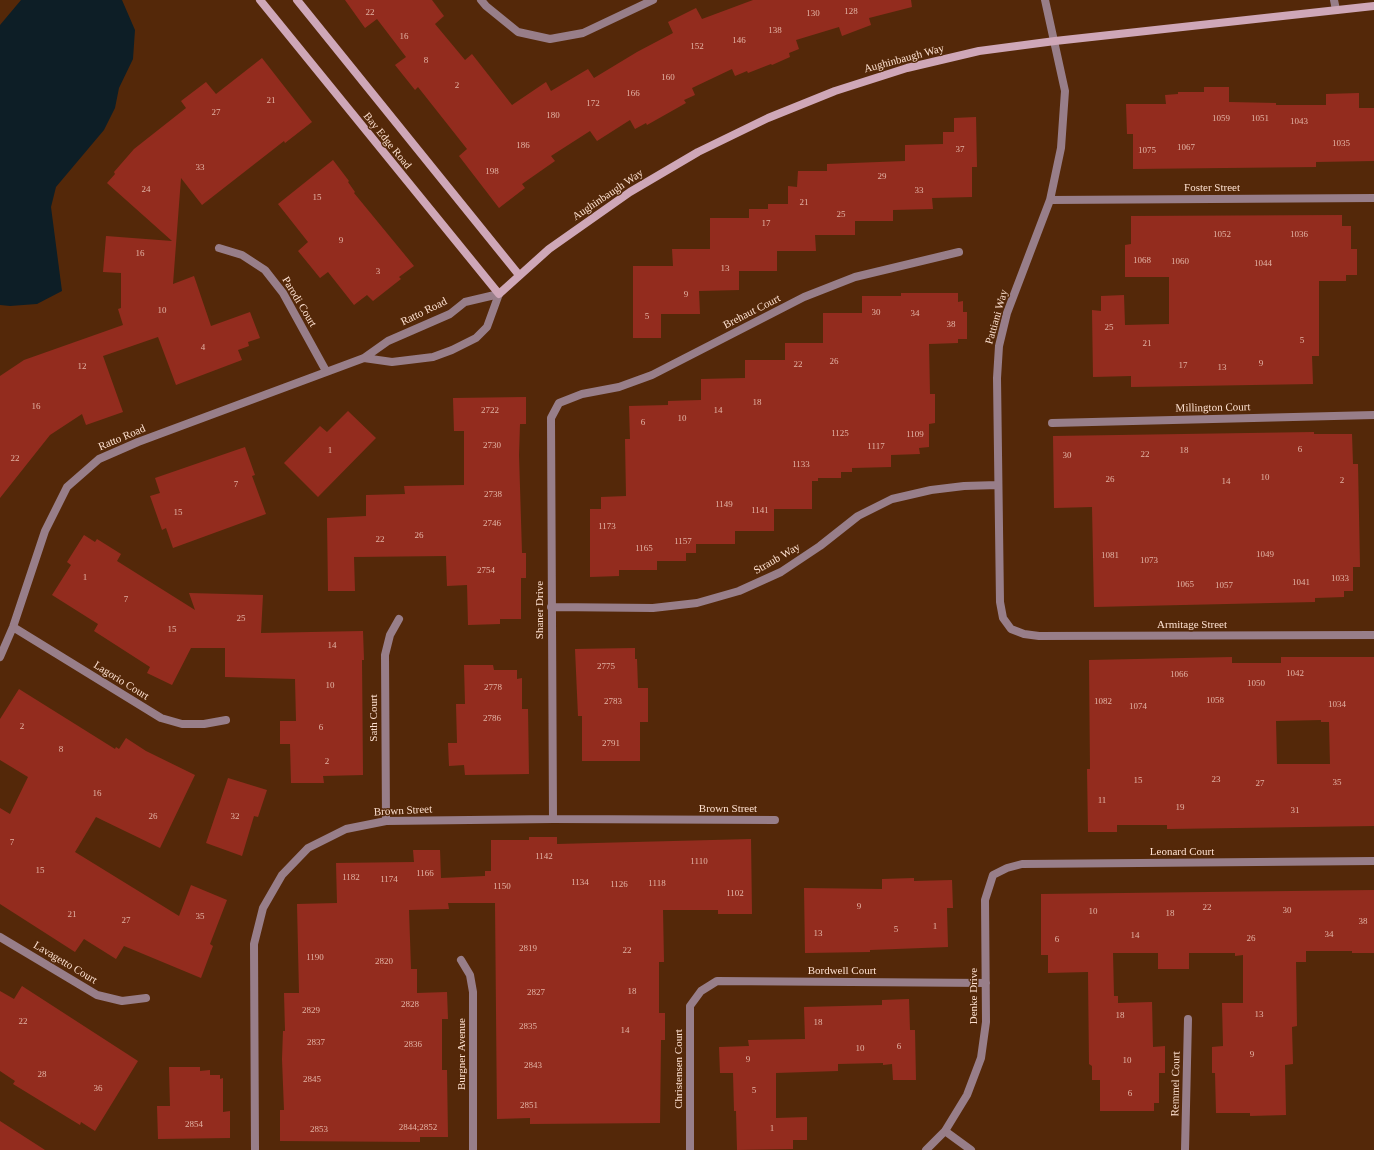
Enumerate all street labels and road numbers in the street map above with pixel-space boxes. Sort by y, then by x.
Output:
street label: Aughinbaugh Way [862,42,946,76]
street label: Bay Edge Road [360,110,414,172]
street label: Aughinbaugh Way [570,166,646,224]
street label: Foster Street [1184,181,1240,195]
street label: Parodi Court [279,274,319,330]
street label: Pattiani Way [983,288,1011,346]
street label: Brehaut Court [721,292,783,332]
street label: Ratto Road [399,295,449,329]
street label: Millington Court [1175,401,1251,415]
street label: Ratto Road [97,422,147,454]
street label: Straub Way [751,540,803,578]
street label: Shaner Drive [533,581,547,639]
street label: Armitage Street [1157,618,1227,632]
street label: Lagorio Court [91,659,151,703]
street label: Sath Court [367,694,381,742]
street label: Brown Street [699,802,757,816]
street label: Brown Street [374,803,432,819]
street label: Leonard Court [1150,845,1214,859]
street label: Lavagetto Court [31,939,99,987]
street label: Bordwell Court [808,964,876,978]
street label: Denke Drive [967,968,981,1024]
street label: Burgner Avenue [455,1018,469,1090]
street label: Christensen Court [672,1029,686,1109]
street label: Remmel Court [1169,1051,1183,1117]

